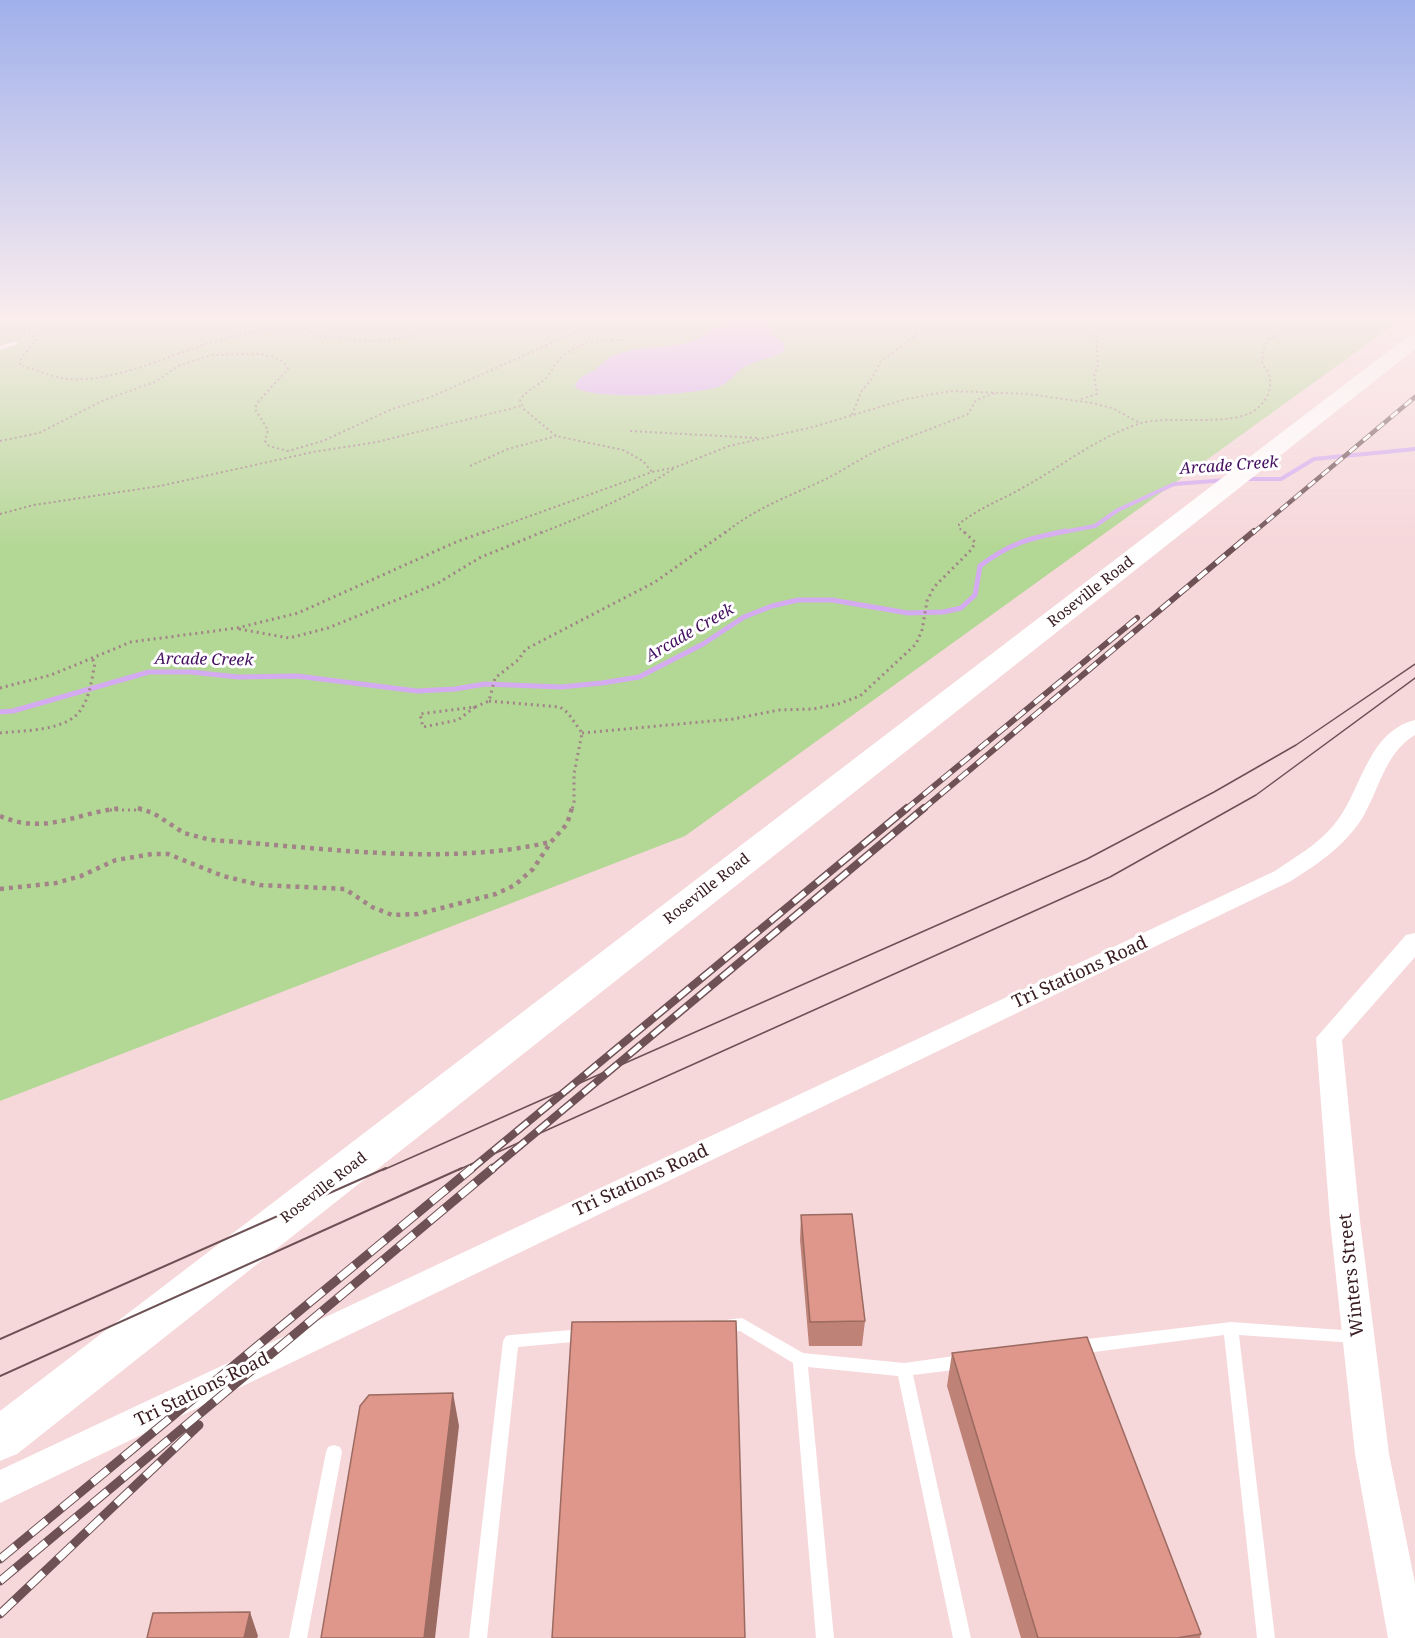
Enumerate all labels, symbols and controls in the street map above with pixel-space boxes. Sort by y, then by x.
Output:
water label: Arcade Creek [1179,453,1279,479]
street label: Roseville Road [1044,553,1138,631]
water label: Arcade Creek [642,600,738,666]
water label: Arcade Creek [154,650,254,670]
street label: Roseville Road [660,850,754,928]
street label: Tri Stations Road [1009,932,1151,1014]
street label: Tri Stations Road [570,1140,712,1222]
street label: Roseville Road [277,1149,371,1227]
street label: Winters Street [1335,1212,1369,1338]
street label: Tri Stations Road [131,1348,273,1432]

